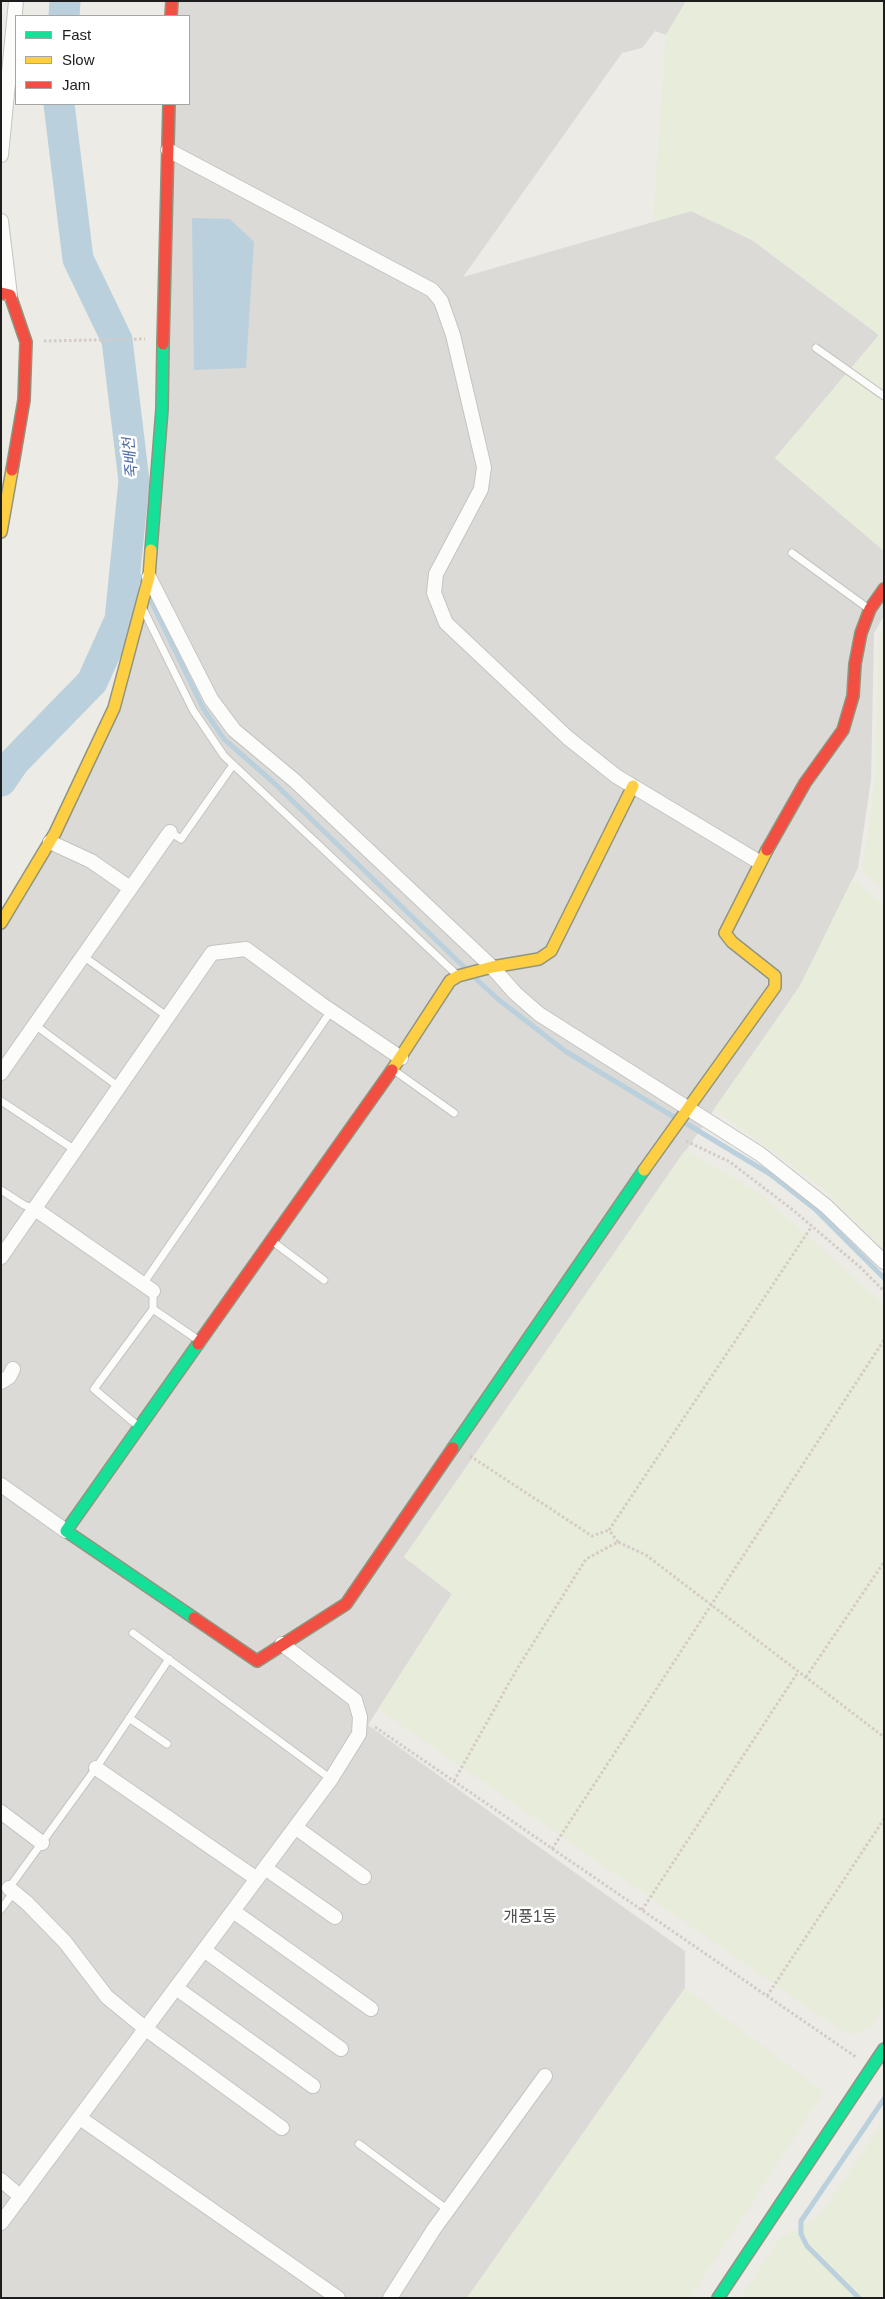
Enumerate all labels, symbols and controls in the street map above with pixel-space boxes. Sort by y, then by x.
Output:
legend [15,15,190,105]
text: Fast [62,26,91,43]
text: Slow [62,51,95,68]
text: Jam [62,76,90,93]
water label: 죽배천 [120,437,142,479]
district label: 개풍1동 [503,1908,557,1928]

